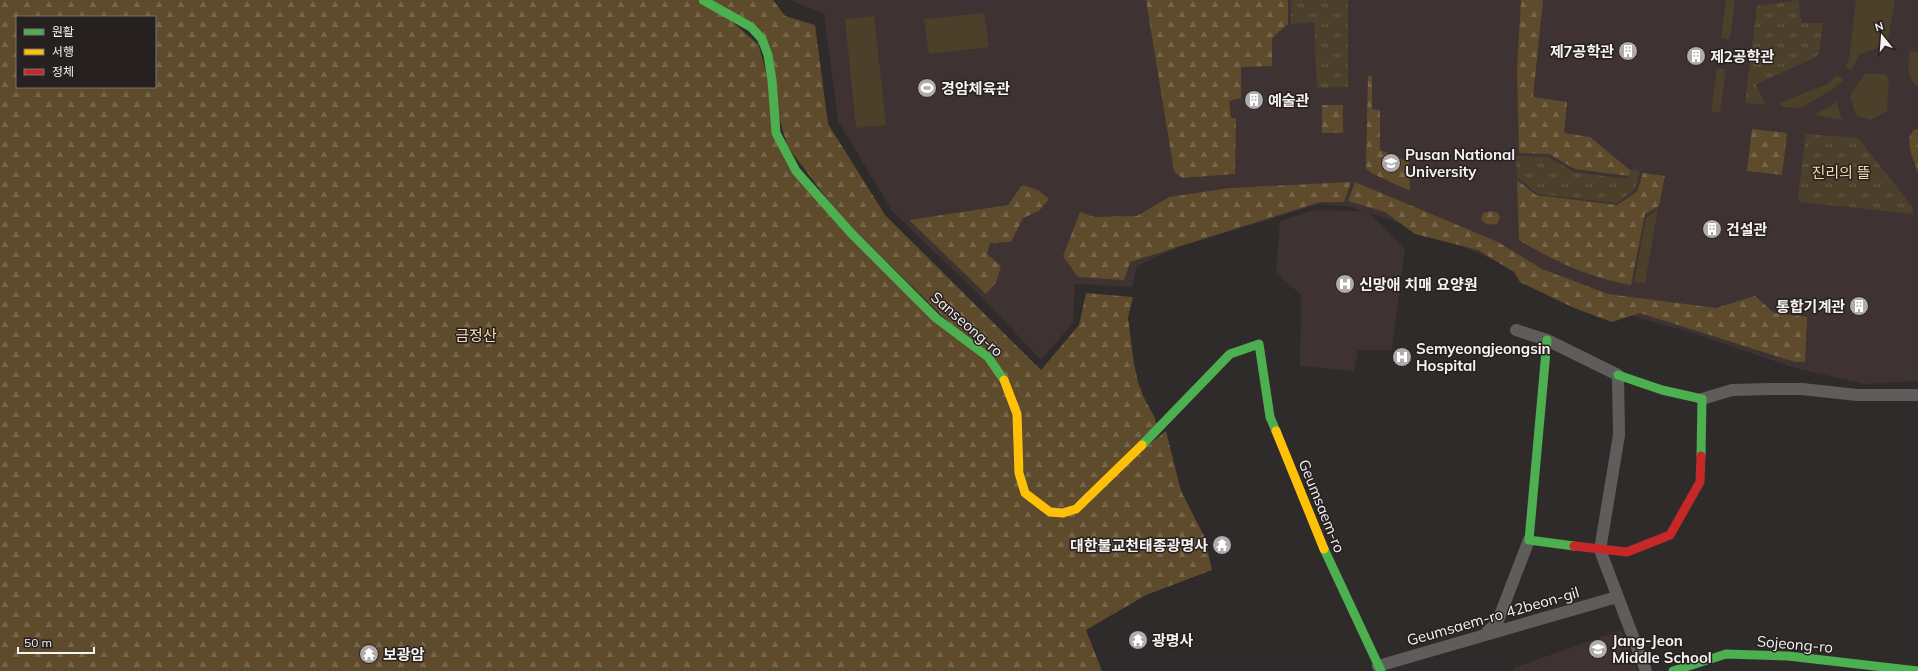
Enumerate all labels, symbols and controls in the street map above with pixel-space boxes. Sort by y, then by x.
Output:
legend [16,16,156,88]
north arrow [1862,16,1902,56]
text: N [1873,19,1885,34]
text: 원활 [52,24,74,39]
building icon: 제7공학관 [1617,40,1639,62]
place label: 제7공학관 [1550,42,1614,61]
text: 서행 [52,44,74,59]
building icon: 제2공학관 [1685,45,1707,67]
place label: 제2공학관 [1710,47,1774,66]
text: 정체 [52,64,74,79]
sports icon: 경암체육관 [916,77,938,99]
place label: 경암체육관 [941,79,1010,98]
building icon: 예술관 [1243,89,1265,111]
place label: 예술관 [1268,91,1310,110]
place label: Pusan National University [1405,145,1515,181]
school or university icon: Pusan National University [1380,152,1402,174]
park label: 진리의 뜰 [1811,163,1871,182]
building icon: 건설관 [1701,218,1723,240]
place label: 건설관 [1726,220,1768,239]
hospital icon: 신망애 치매 요양원 [1334,273,1356,295]
place label: 신망애 치매 요양원 [1359,275,1478,294]
street label: Sanseong-ro [927,287,1007,361]
building icon: 통합기계관 [1848,295,1870,317]
place label: 통합기계관 [1776,297,1845,316]
park label: 금정산 [455,326,497,345]
place label: Semyeongjeongsin Hospital [1416,339,1551,375]
hospital icon: Semyeongjeongsin Hospital [1391,346,1413,368]
street label: Geumsaem-ro [1295,457,1349,555]
temple icon: 대한불교천태종광명사 [1211,534,1233,556]
place label: 대한불교천태종광명사 [1070,536,1208,555]
street label: Geumsaem-ro 42beon-gil [1405,582,1581,650]
scale bar [18,629,94,655]
temple icon: 광명사 [1127,629,1149,651]
place label: 광명사 [1152,631,1194,650]
place label: Jang-Jeon Middle School [1612,631,1712,667]
street label: Sojeong-ro [1756,631,1834,657]
text: 50 m [24,635,52,650]
school or university icon: Jang-Jeon Middle School [1587,638,1609,660]
temple icon: 보광암 [358,643,380,665]
place label: 보광암 [383,645,425,664]

